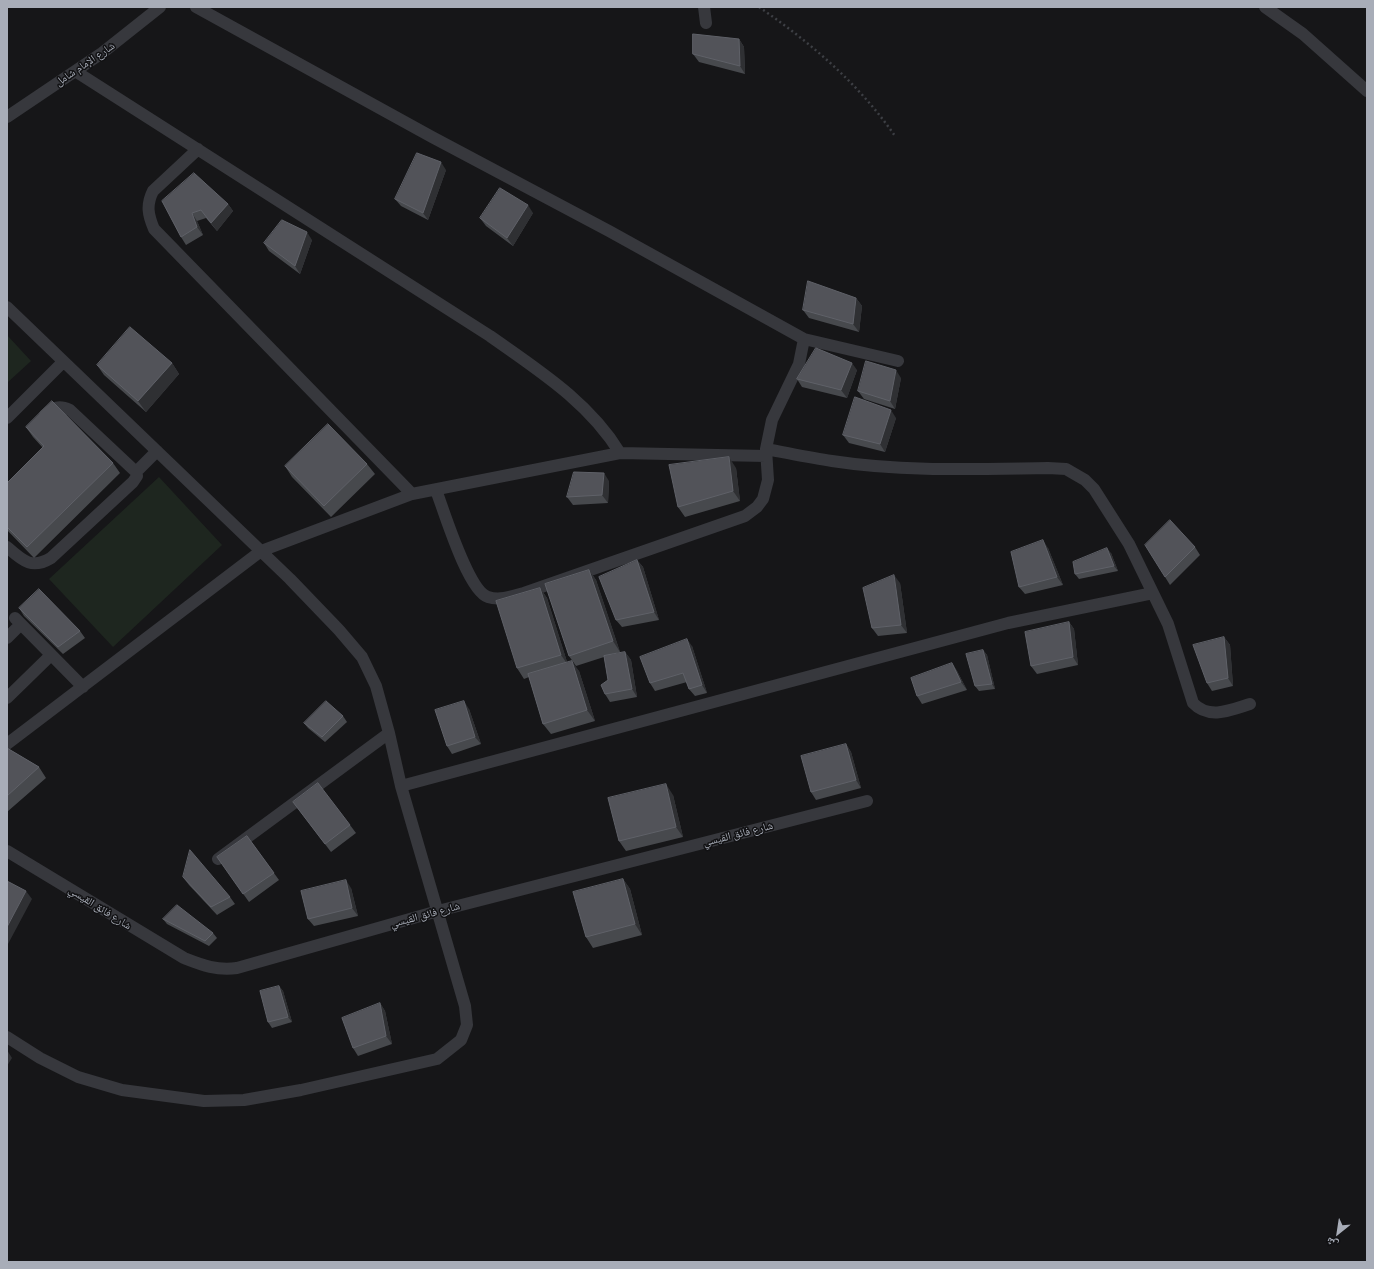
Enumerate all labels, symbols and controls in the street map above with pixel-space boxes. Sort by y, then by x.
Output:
street label: شارع الإمام شامل [53,39,117,89]
street label: شارع فائق القيسي [702,819,774,849]
street label: شارع فائق القيسي [66,883,134,933]
street label: شارع فائق القيسي [389,899,461,931]
north arrow [1318,1213,1358,1253]
text: ش [1324,1235,1340,1252]

